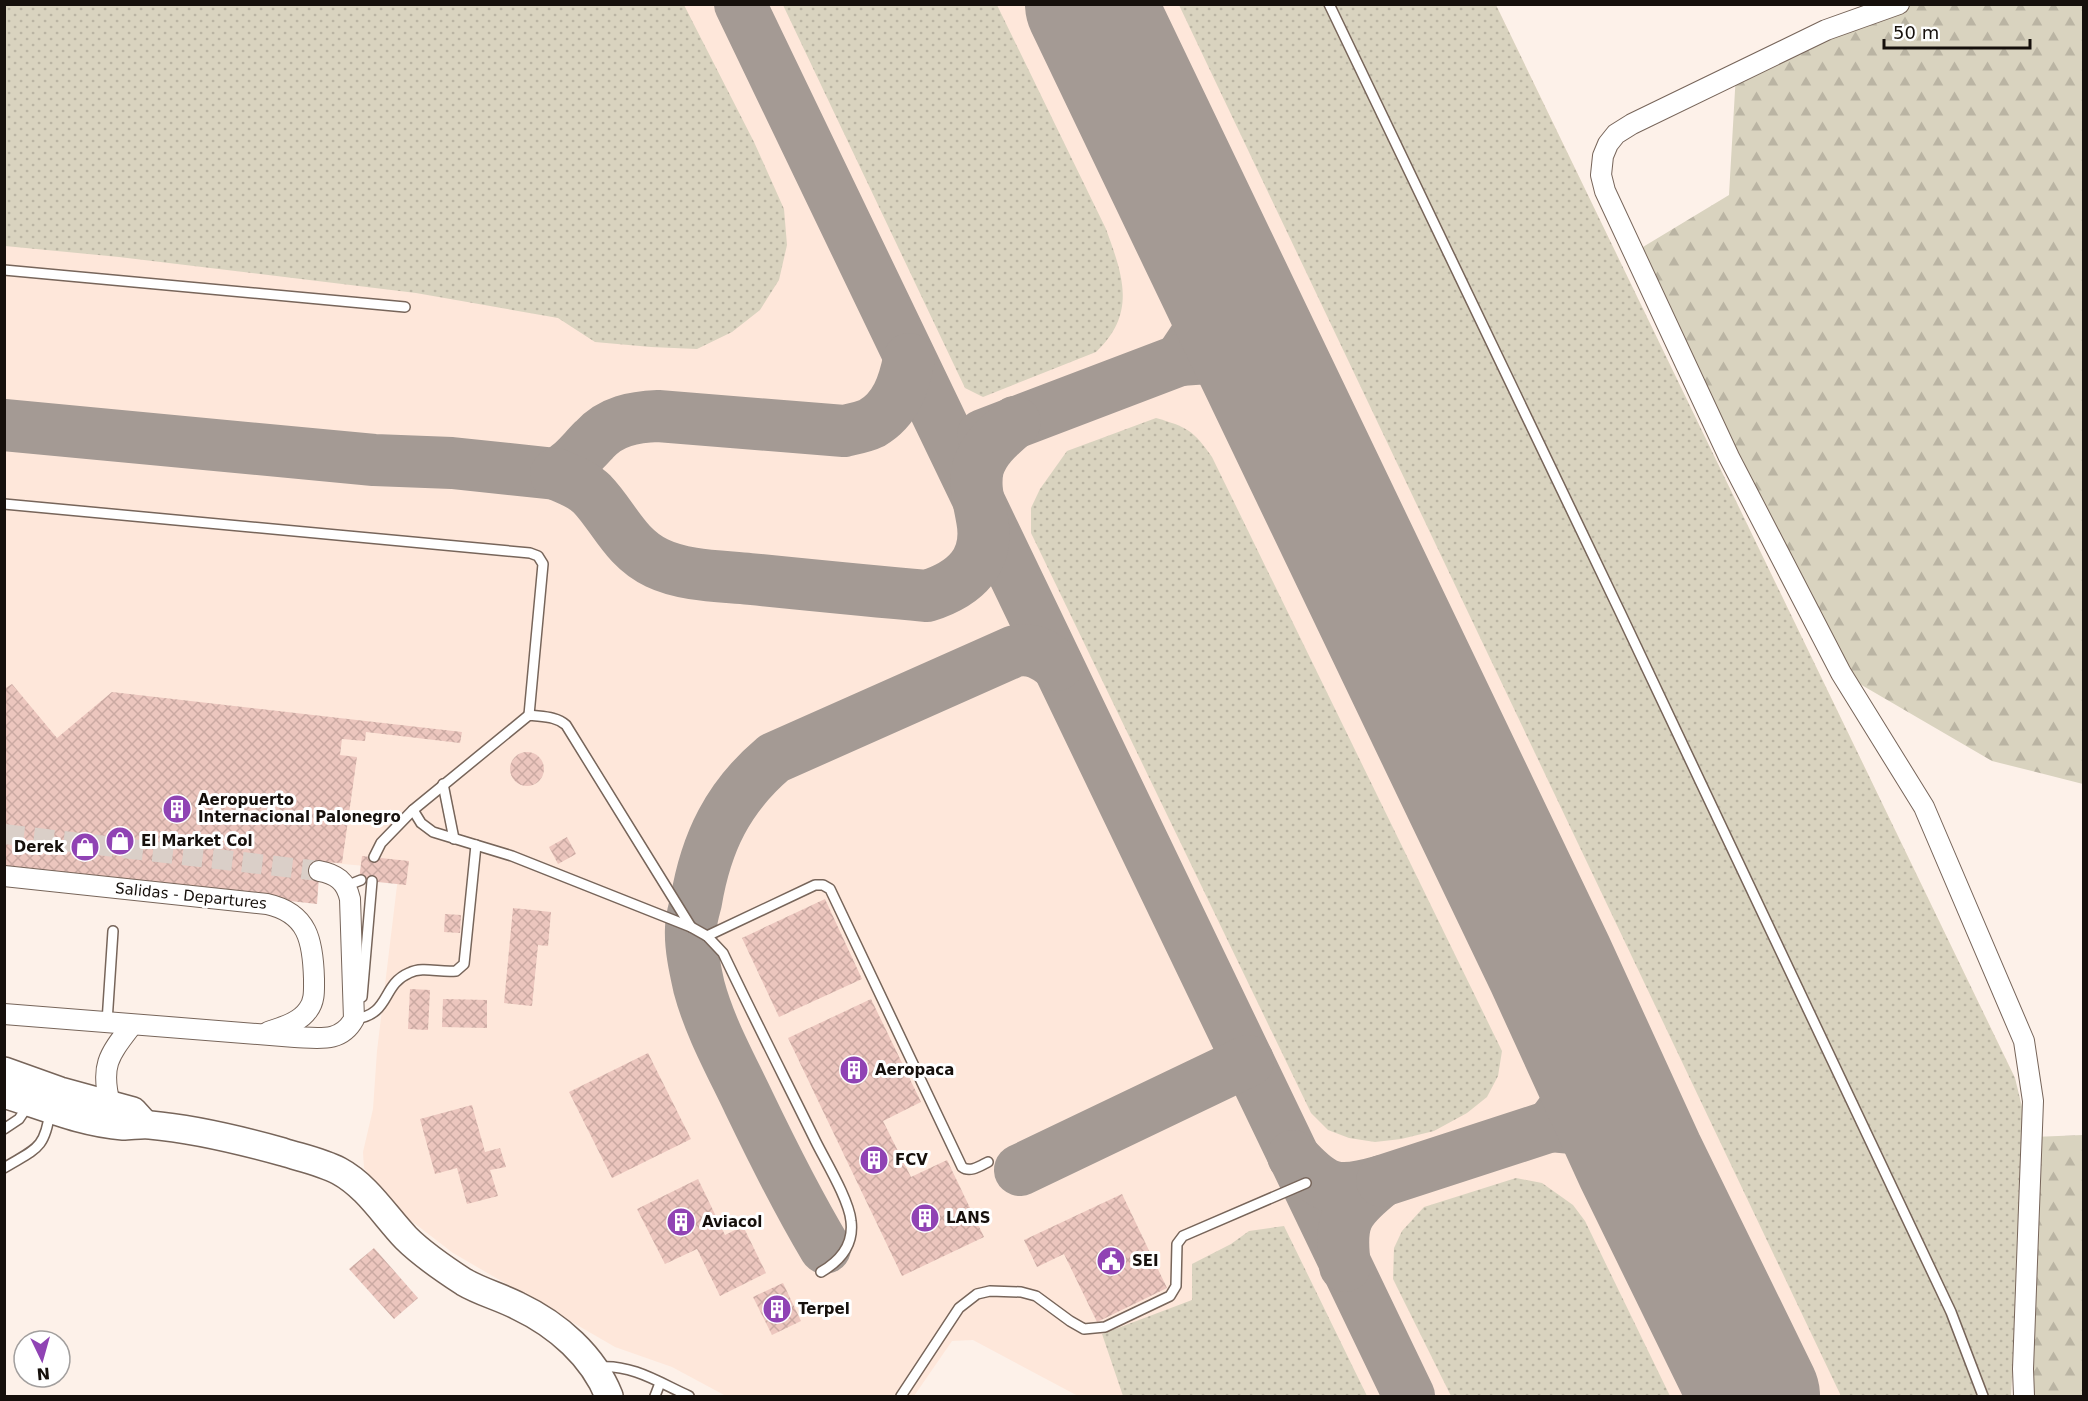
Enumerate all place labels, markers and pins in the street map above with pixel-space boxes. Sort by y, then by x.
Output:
place label: Aeropuerto Internacional Palonegro [198,791,401,826]
building icon: Aeropuerto Internacional Palonegro [161,793,193,825]
shop icon: El Market Col [104,825,136,857]
shop icon: Derek [69,831,101,863]
place label: El Market Col [141,832,253,850]
place label: Derek [14,838,65,856]
building icon: Aeropaca [838,1054,870,1086]
place label: Aeropaca [875,1061,954,1079]
building icon: FCV [858,1144,890,1176]
place label: FCV [895,1151,928,1169]
building icon: LANS [909,1202,941,1234]
building icon: Aviacol [665,1206,697,1238]
place label: LANS [946,1209,991,1227]
place label: Aviacol [702,1213,762,1231]
public building icon: SEI [1095,1245,1127,1277]
place label: SEI [1132,1252,1159,1270]
building icon: Terpel [761,1293,793,1325]
place label: Terpel [798,1300,850,1318]

